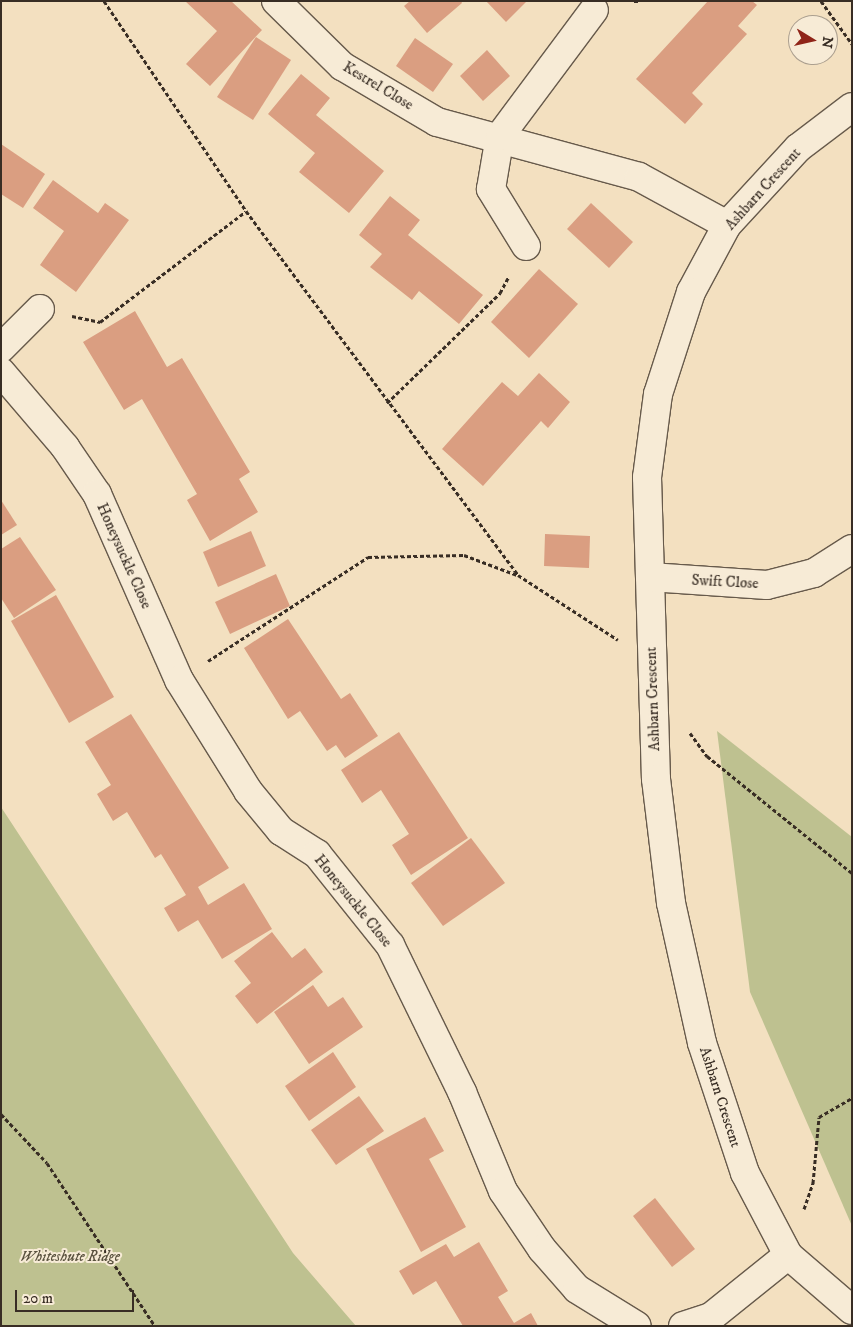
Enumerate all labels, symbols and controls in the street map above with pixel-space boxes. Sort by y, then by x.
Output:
north arrow [788,15,838,65]
text: N [817,35,837,49]
street label: Kestrel Close [340,58,416,114]
street label: Ashbarn Crescent [721,144,805,234]
street label: Honeysuckle Close [93,500,155,612]
street label: Swift Close [691,571,759,593]
street label: Ashbarn Crescent [642,647,664,751]
street label: Honeysuckle Close [310,851,396,951]
street label: Ashbarn Crescent [695,1045,745,1149]
park label: Whiteshute Ridge [20,1248,120,1266]
scale bar [18,1280,136,1312]
text: 20 m [23,1289,53,1308]

